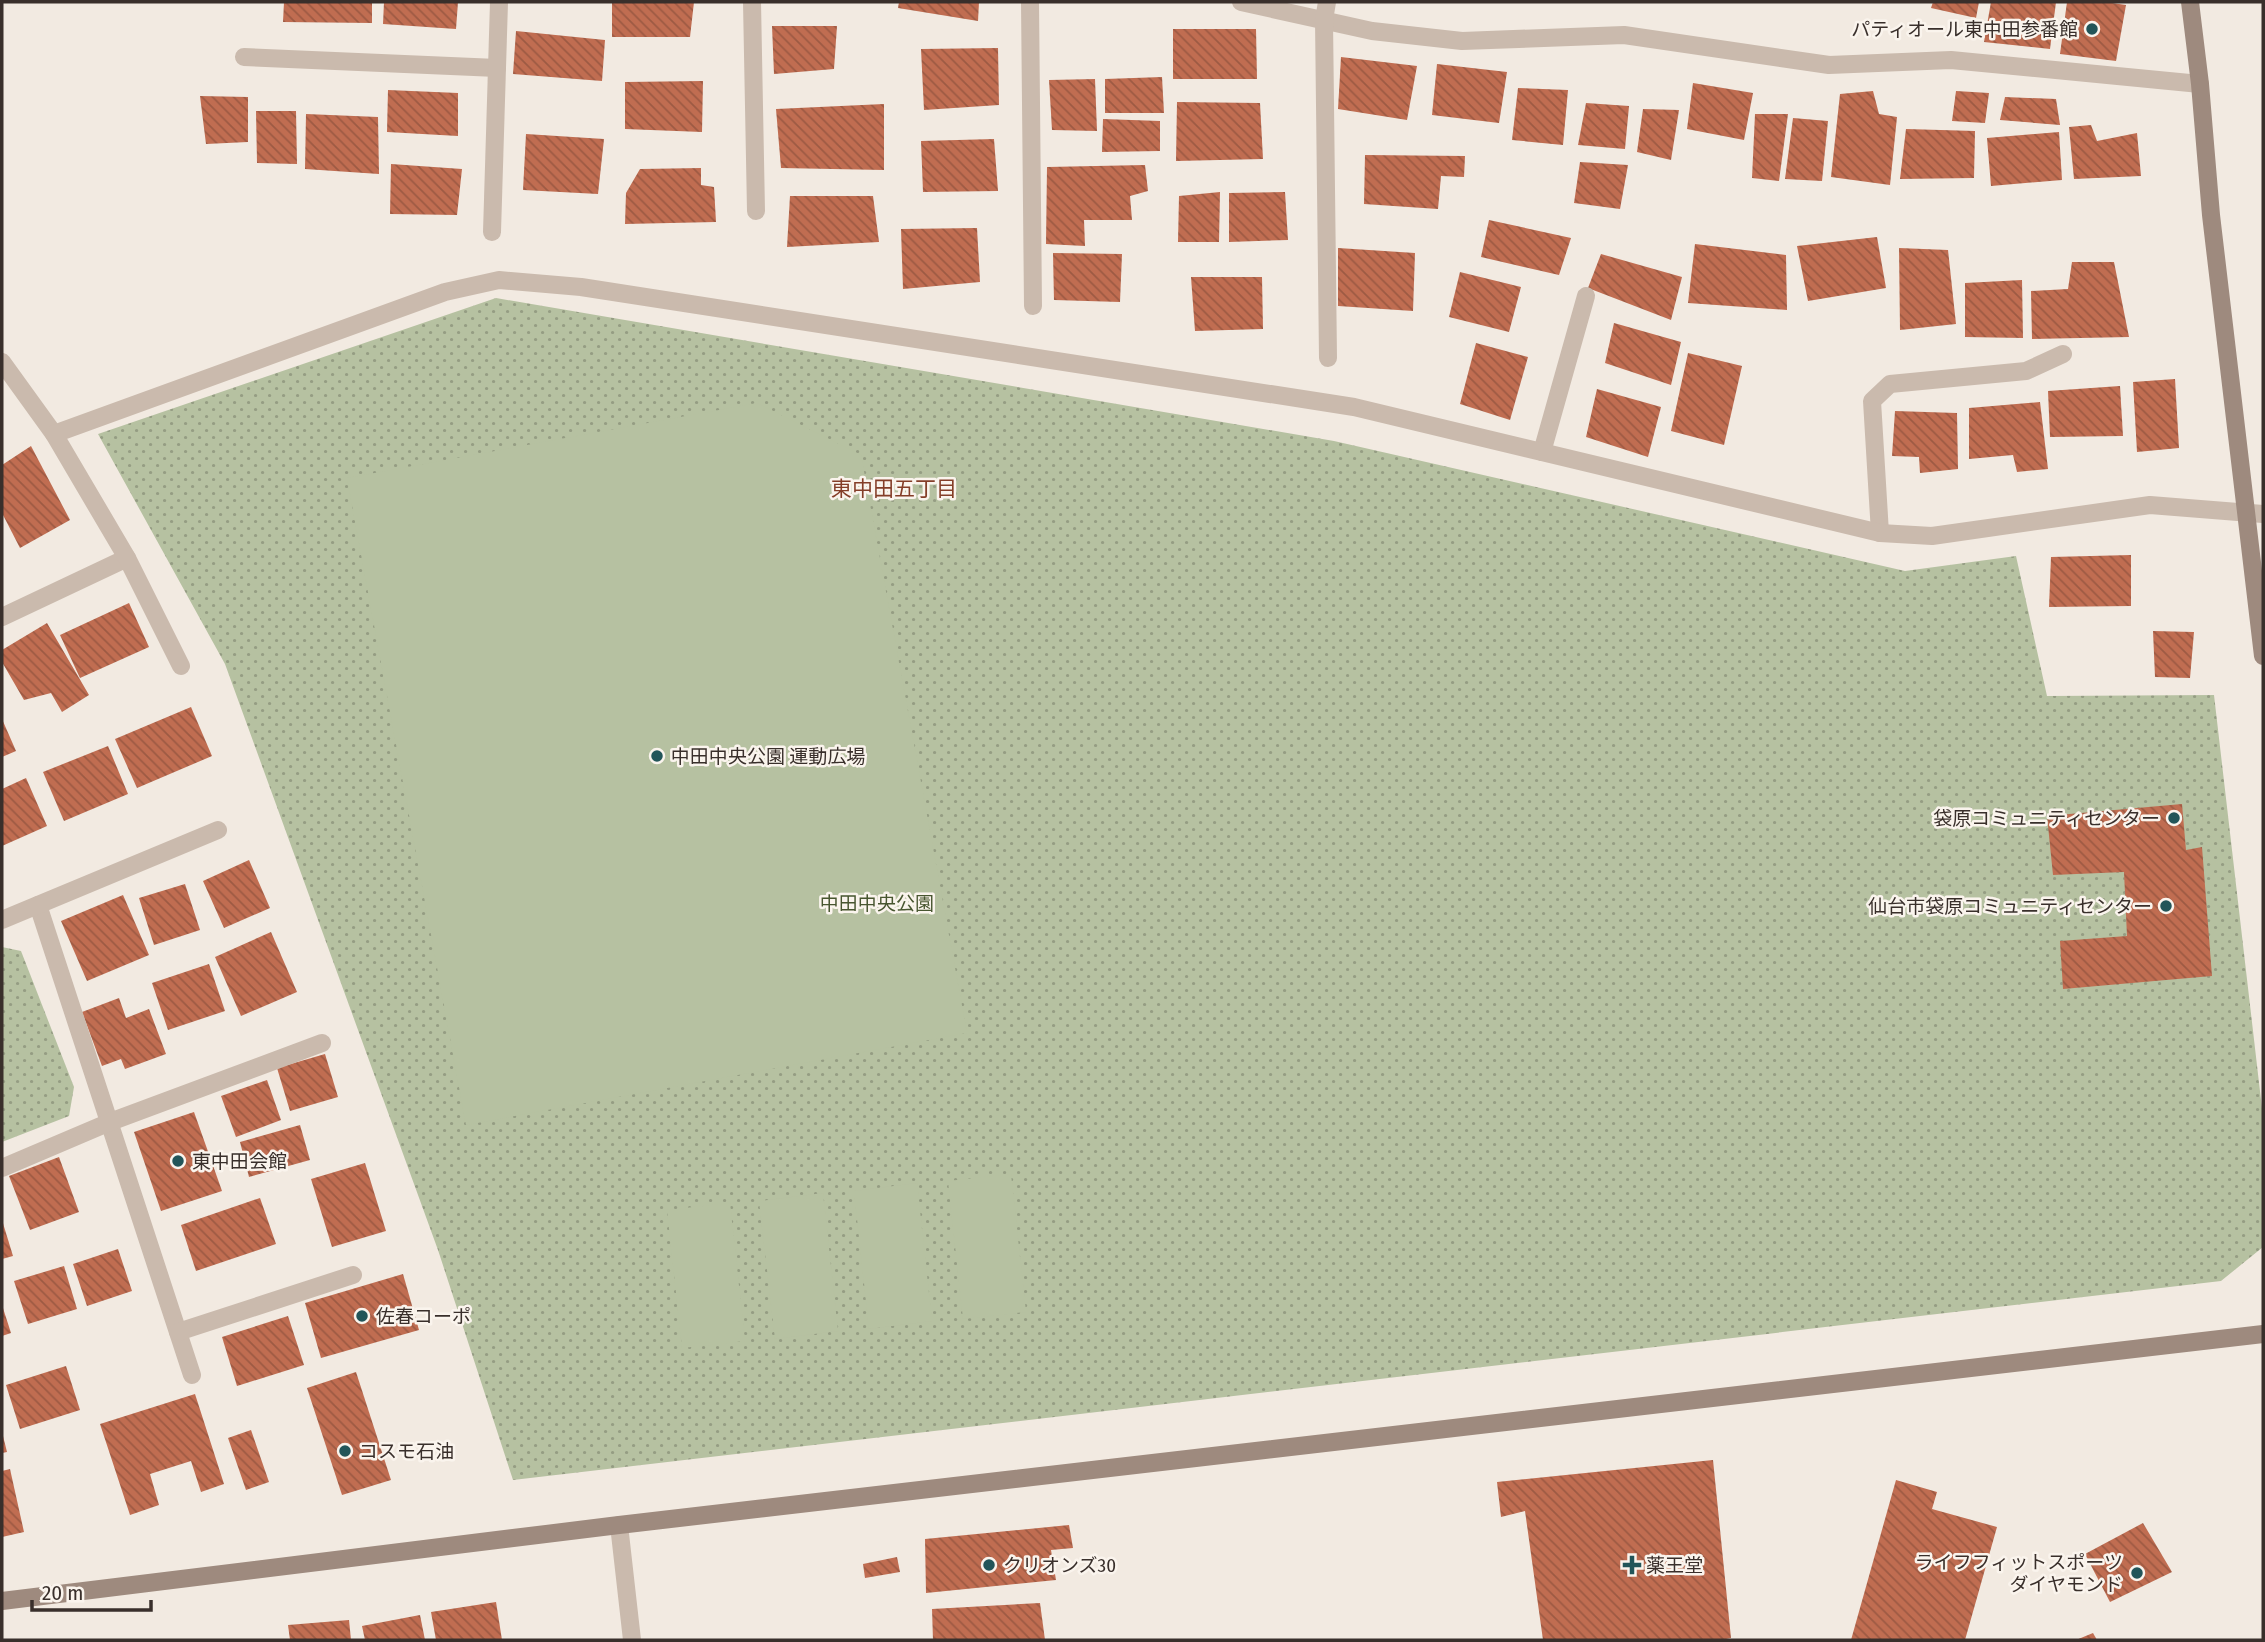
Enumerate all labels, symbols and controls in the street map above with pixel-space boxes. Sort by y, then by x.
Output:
place label: パティオール東中田参番館 [1851,18,2078,41]
marker: パティオール東中田参番館 [2084,21,2100,37]
district label: 東中田五丁目 [831,476,957,502]
place label: 中田中央公園 運動広場 [671,745,865,768]
marker: 中田中央公園 運動広場 [649,748,665,764]
place label: 袋原コミュニティセンター [1933,807,2160,830]
marker: 袋原コミュニティセンター [2166,810,2182,826]
park label: 中田中央公園 [820,892,934,915]
place label: 仙台市袋原コミュニティセンター [1868,895,2152,918]
marker: 仙台市袋原コミュニティセンター [2158,898,2174,914]
place label: 東中田会館 [192,1150,287,1173]
marker: 東中田会館 [170,1153,186,1169]
place label: 佐春コーポ [376,1305,471,1328]
marker: 佐春コーポ [354,1308,370,1324]
place label: コスモ石油 [359,1440,454,1463]
marker: コスモ石油 [337,1443,353,1459]
place label: ライフフィットスポーツ ダイヤモンド [1915,1551,2123,1596]
place label: クリオンズ30 [1003,1554,1116,1577]
place label: 薬王堂 [1646,1554,1703,1577]
marker: クリオンズ30 [981,1557,997,1573]
marker: 薬王堂 [1624,1557,1640,1573]
marker: ライフフィットスポーツ ダイヤモンド [2129,1565,2145,1581]
scale bar [32,1568,150,1612]
text: 20 m [42,1580,83,1606]

